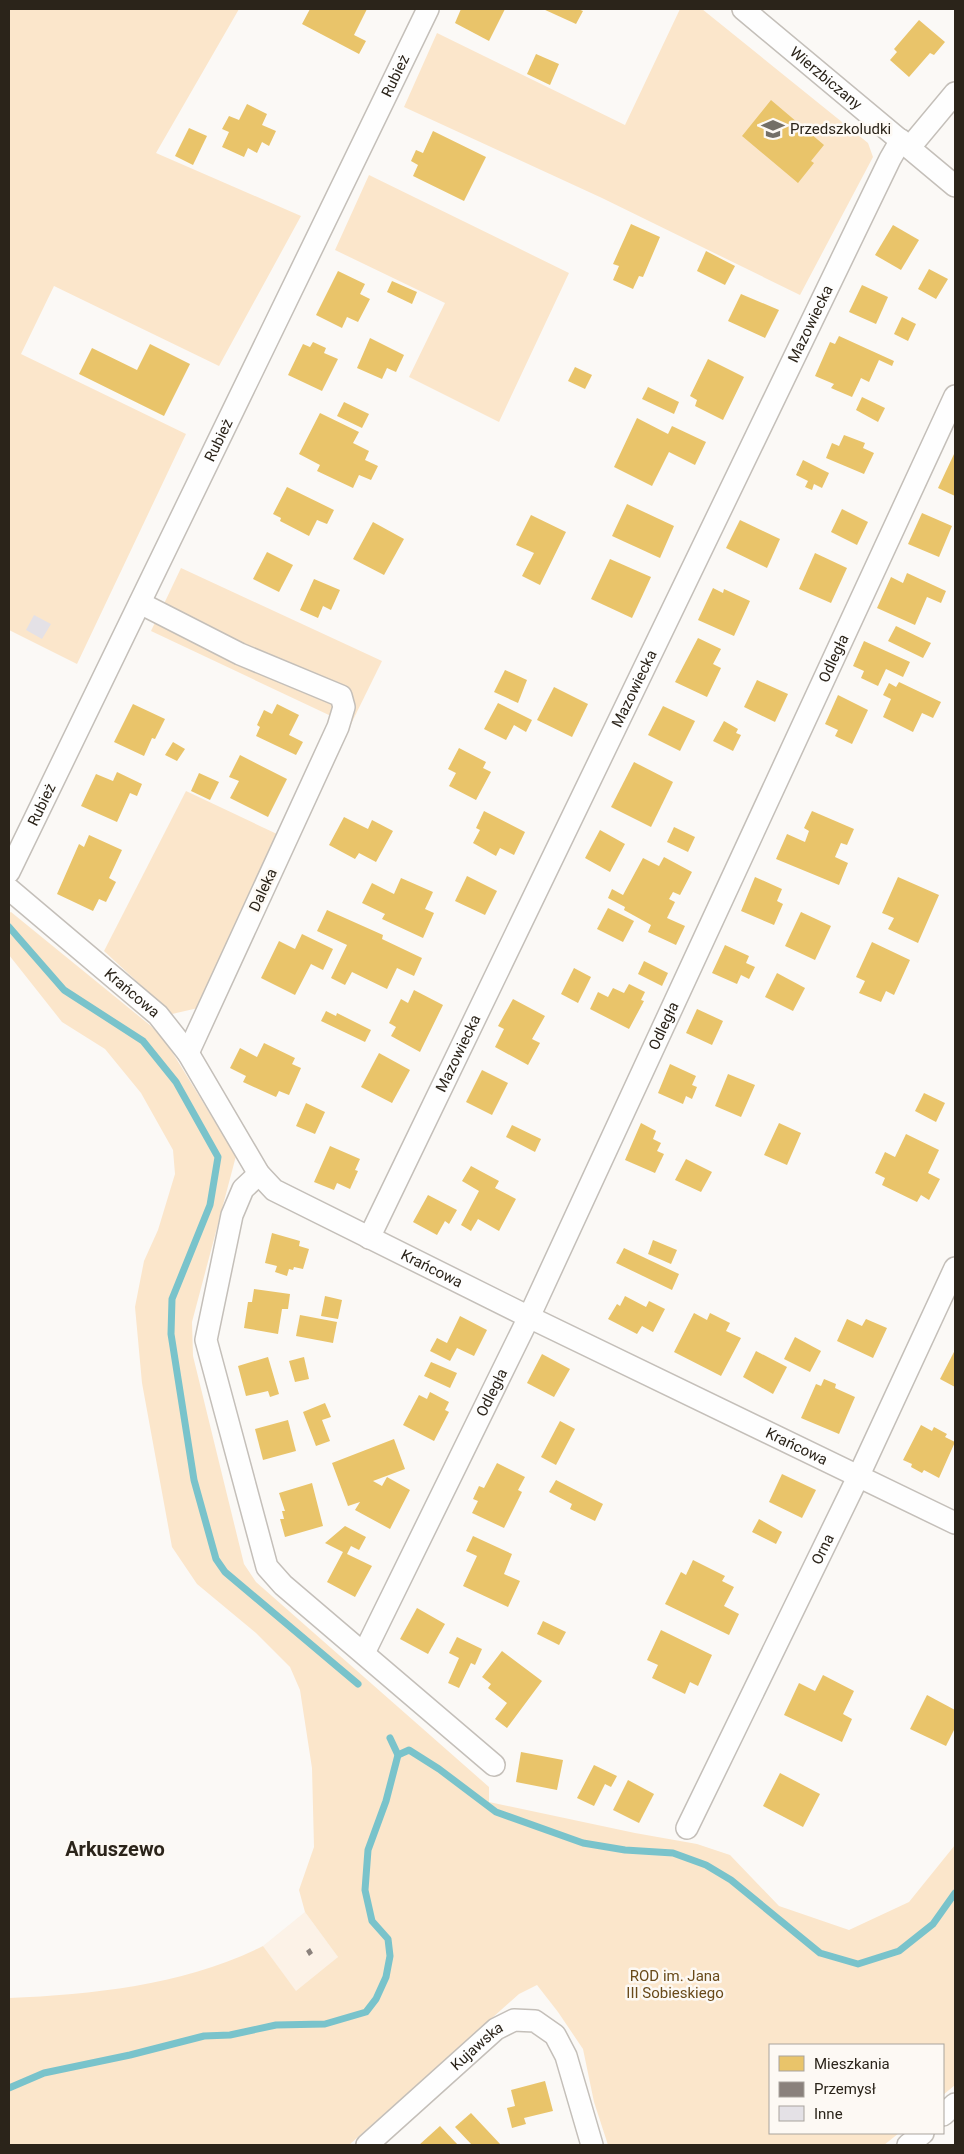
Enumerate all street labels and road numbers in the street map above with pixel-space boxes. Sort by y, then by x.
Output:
street label: Wierzbiczany [786,43,866,113]
street label: Rubież [378,52,413,100]
street label: Mazowiecka [784,282,837,366]
street label: Rubież [201,416,237,464]
street label: Odległa [815,631,853,685]
street label: Mazowiecka [608,647,661,730]
street label: Rubież [24,780,60,829]
street label: Daleka [245,866,281,914]
street label: Krańcowa [101,965,163,1021]
street label: Odległa [645,999,683,1053]
street label: Mazowiecka [432,1012,484,1095]
street label: Krańcowa [398,1246,466,1291]
street label: Odległa [472,1366,511,1420]
street label: Krańcowa [763,1424,831,1469]
street label: Orna [808,1531,838,1568]
street label: Kujawska [447,2018,506,2074]

